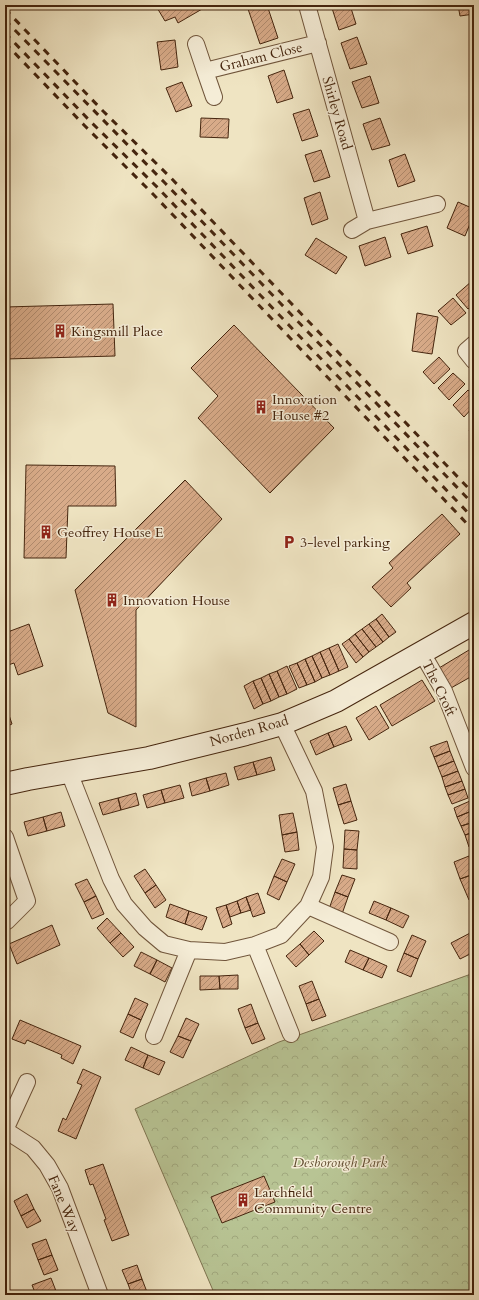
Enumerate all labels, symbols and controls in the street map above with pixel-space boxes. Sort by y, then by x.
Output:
street label: Graham Close [218,38,304,76]
street label: Shirley Road [317,74,357,152]
place label: Kingsmill Place [71,322,163,341]
building icon: Kingsmill Place [52,323,68,339]
place label: Innovation House #2 [272,390,337,425]
building icon: Innovation House #2 [253,399,269,415]
place label: Geoffrey House E [57,523,164,542]
building icon: Geoffrey House E [38,524,54,540]
place label: 3-level parking [300,533,390,552]
parking icon: 3-level parking [281,534,297,550]
place label: Innovation House [123,591,230,610]
building icon: Innovation House [104,592,120,608]
street label: The Croft [417,657,461,720]
street label: Norden Road [207,711,291,751]
park label: Desborough Park [293,1153,387,1172]
street label: Fane Way [43,1172,85,1236]
place label: Larchfield Community Centre [254,1183,372,1218]
building icon: Larchfield Community Centre [235,1192,251,1208]

